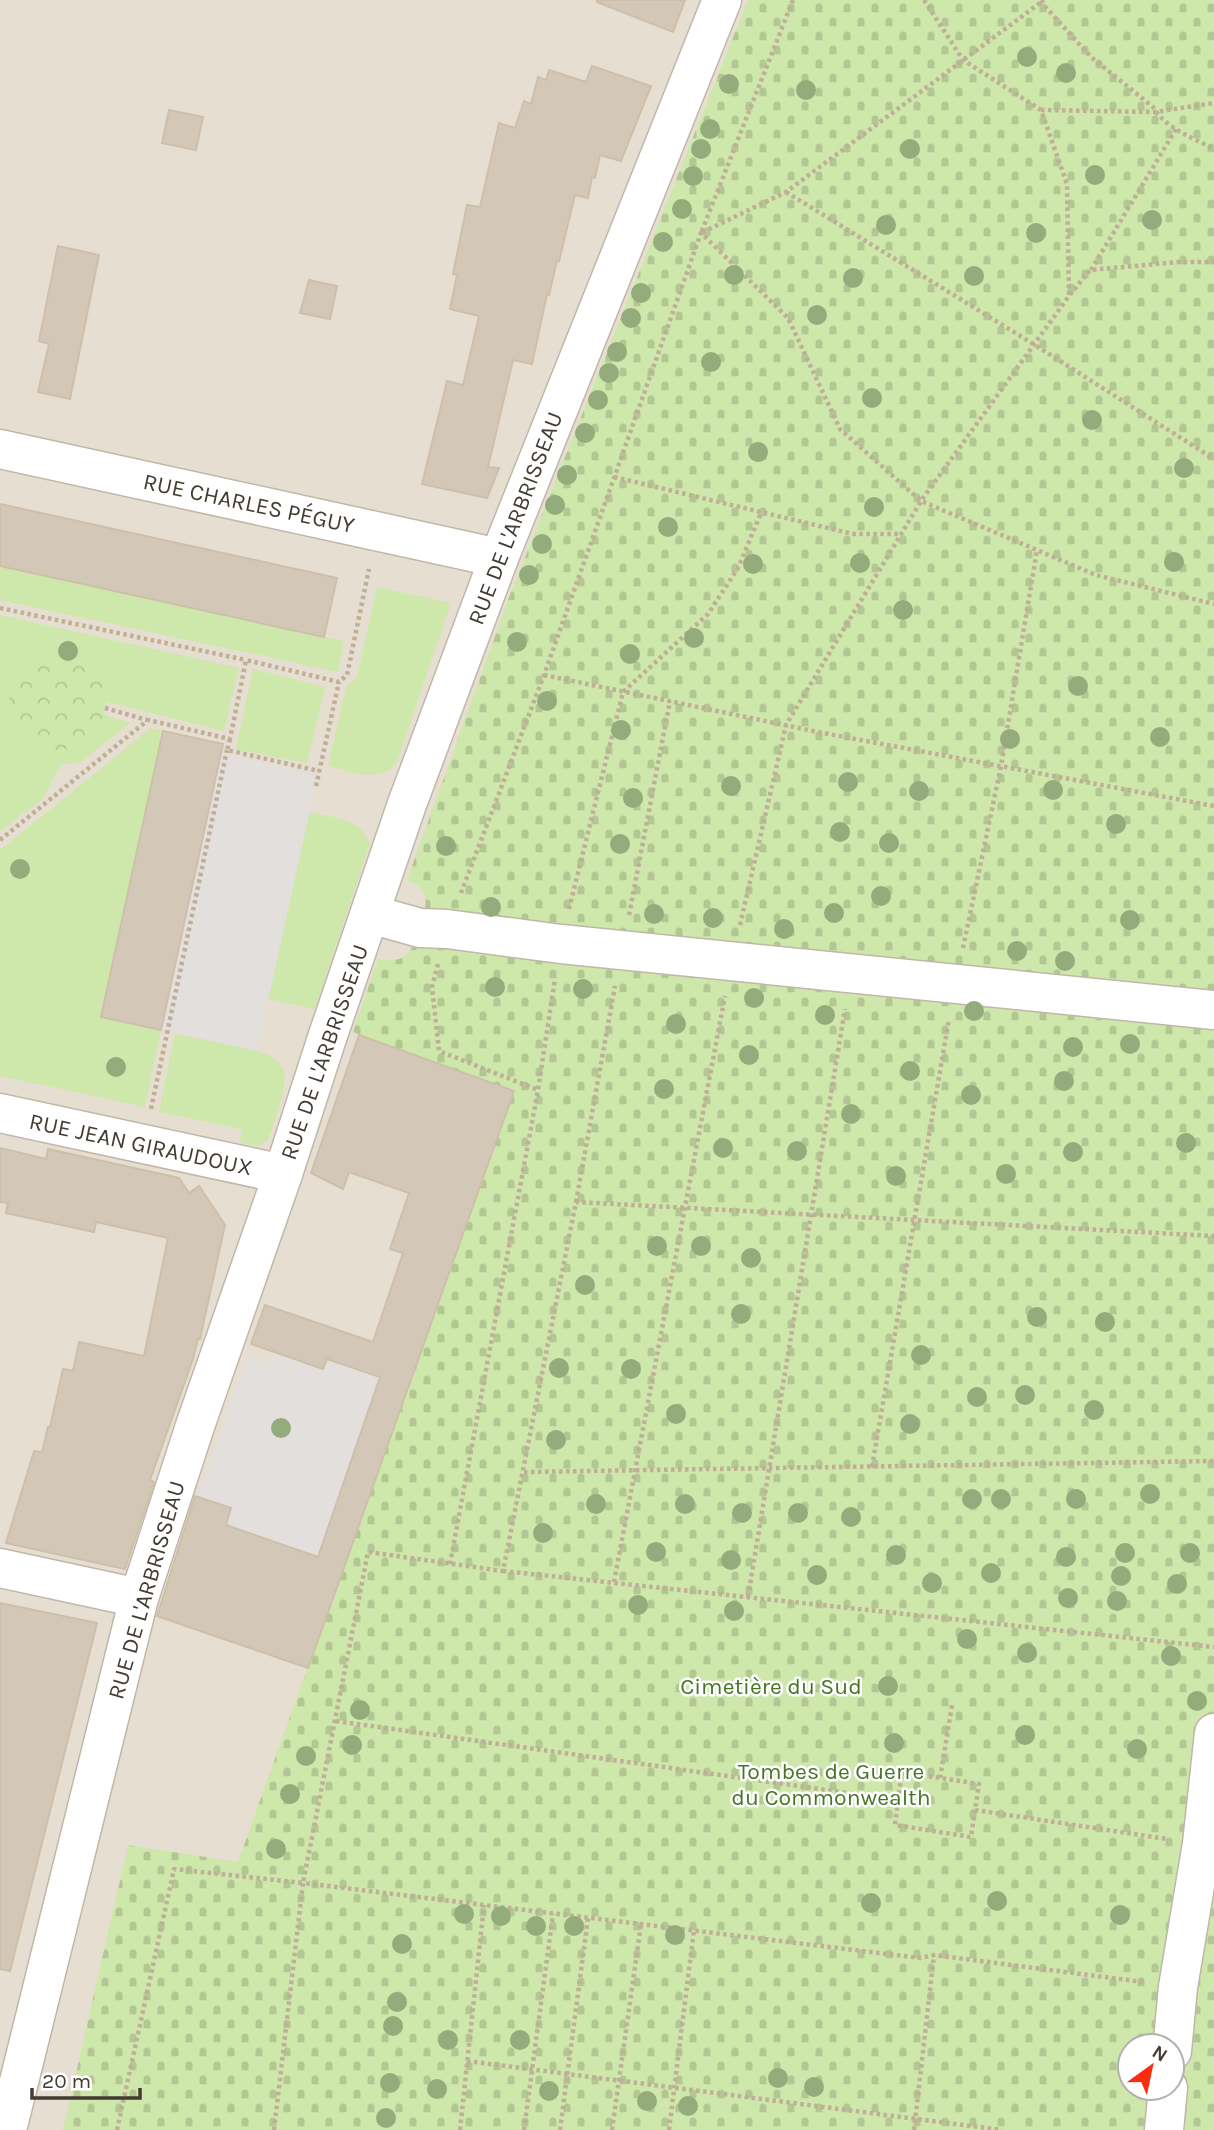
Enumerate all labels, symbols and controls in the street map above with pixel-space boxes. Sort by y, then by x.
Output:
street label: RUE DE L'ARBRISSEAU [462,408,569,629]
street label: RUE CHARLES PÉGUY [141,468,357,539]
street label: RUE DE L'ARBRISSEAU [275,941,374,1163]
street label: RUE JEAN GIRAUDOUX [27,1108,255,1181]
street label: RUE DE L'ARBRISSEAU [102,1478,191,1702]
park label: Cimetière du Sud [680,1673,862,1700]
park label: Tombes de Guerre du Commonwealth [731,1758,931,1811]
north arrow [1116,2032,1186,2102]
text: N [1148,2041,1171,2067]
scale bar [32,2056,140,2100]
text: 20 m [42,2069,91,2093]

